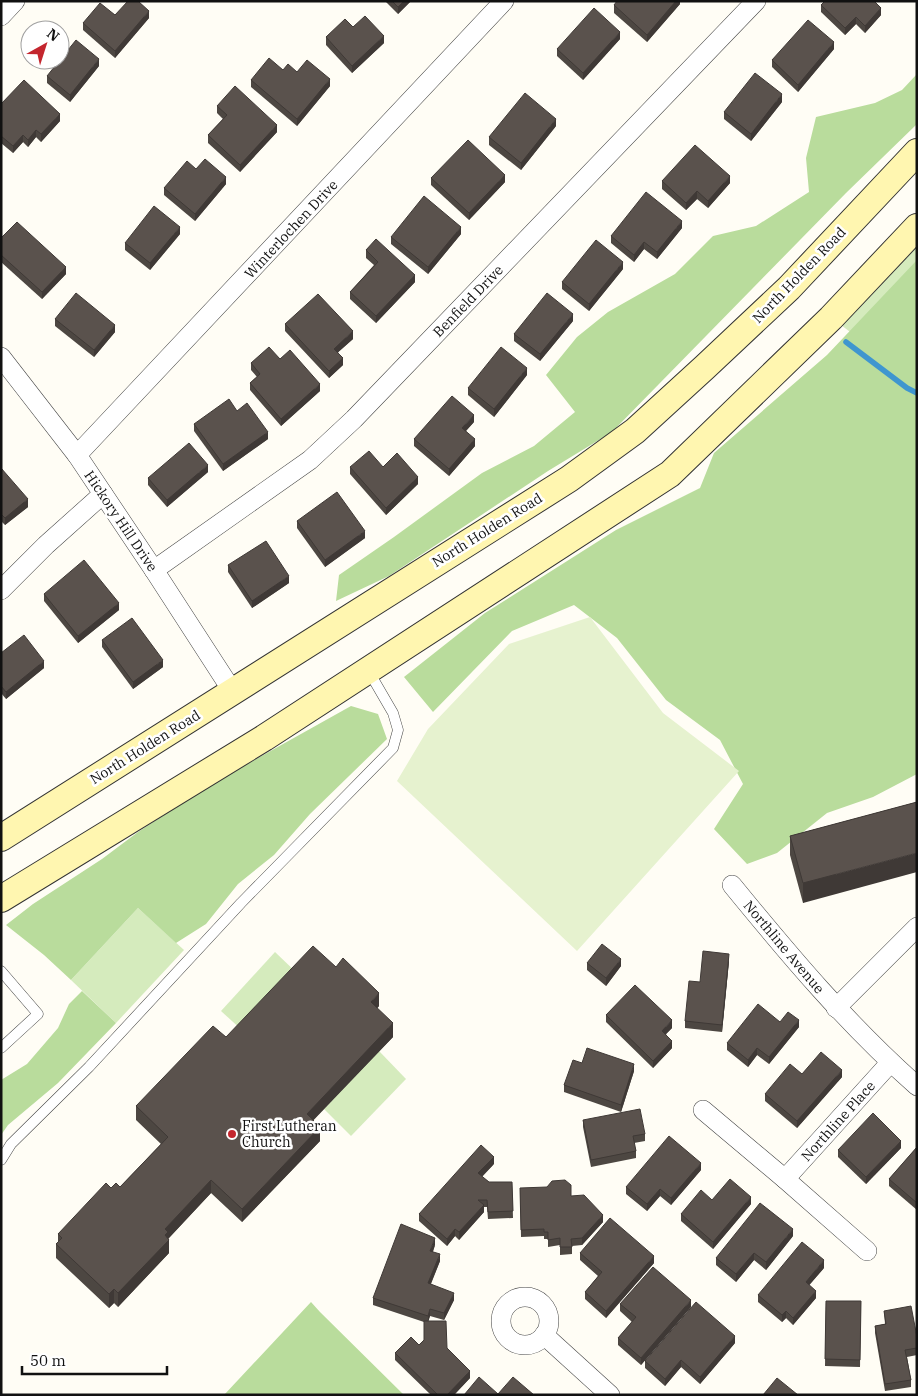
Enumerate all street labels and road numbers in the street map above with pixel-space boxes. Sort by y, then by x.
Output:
street label: Winterlochen Drive [241,176,341,282]
street label: North Holden Road [749,223,850,327]
street label: Benfield Drive [429,261,507,341]
street label: Hickory Hill Drive [80,467,162,575]
street label: North Holden Road [429,489,546,571]
street label: North Holden Road [87,706,204,788]
street label: Northline Avenue [740,897,828,997]
street label: Northline Place [797,1077,879,1165]

